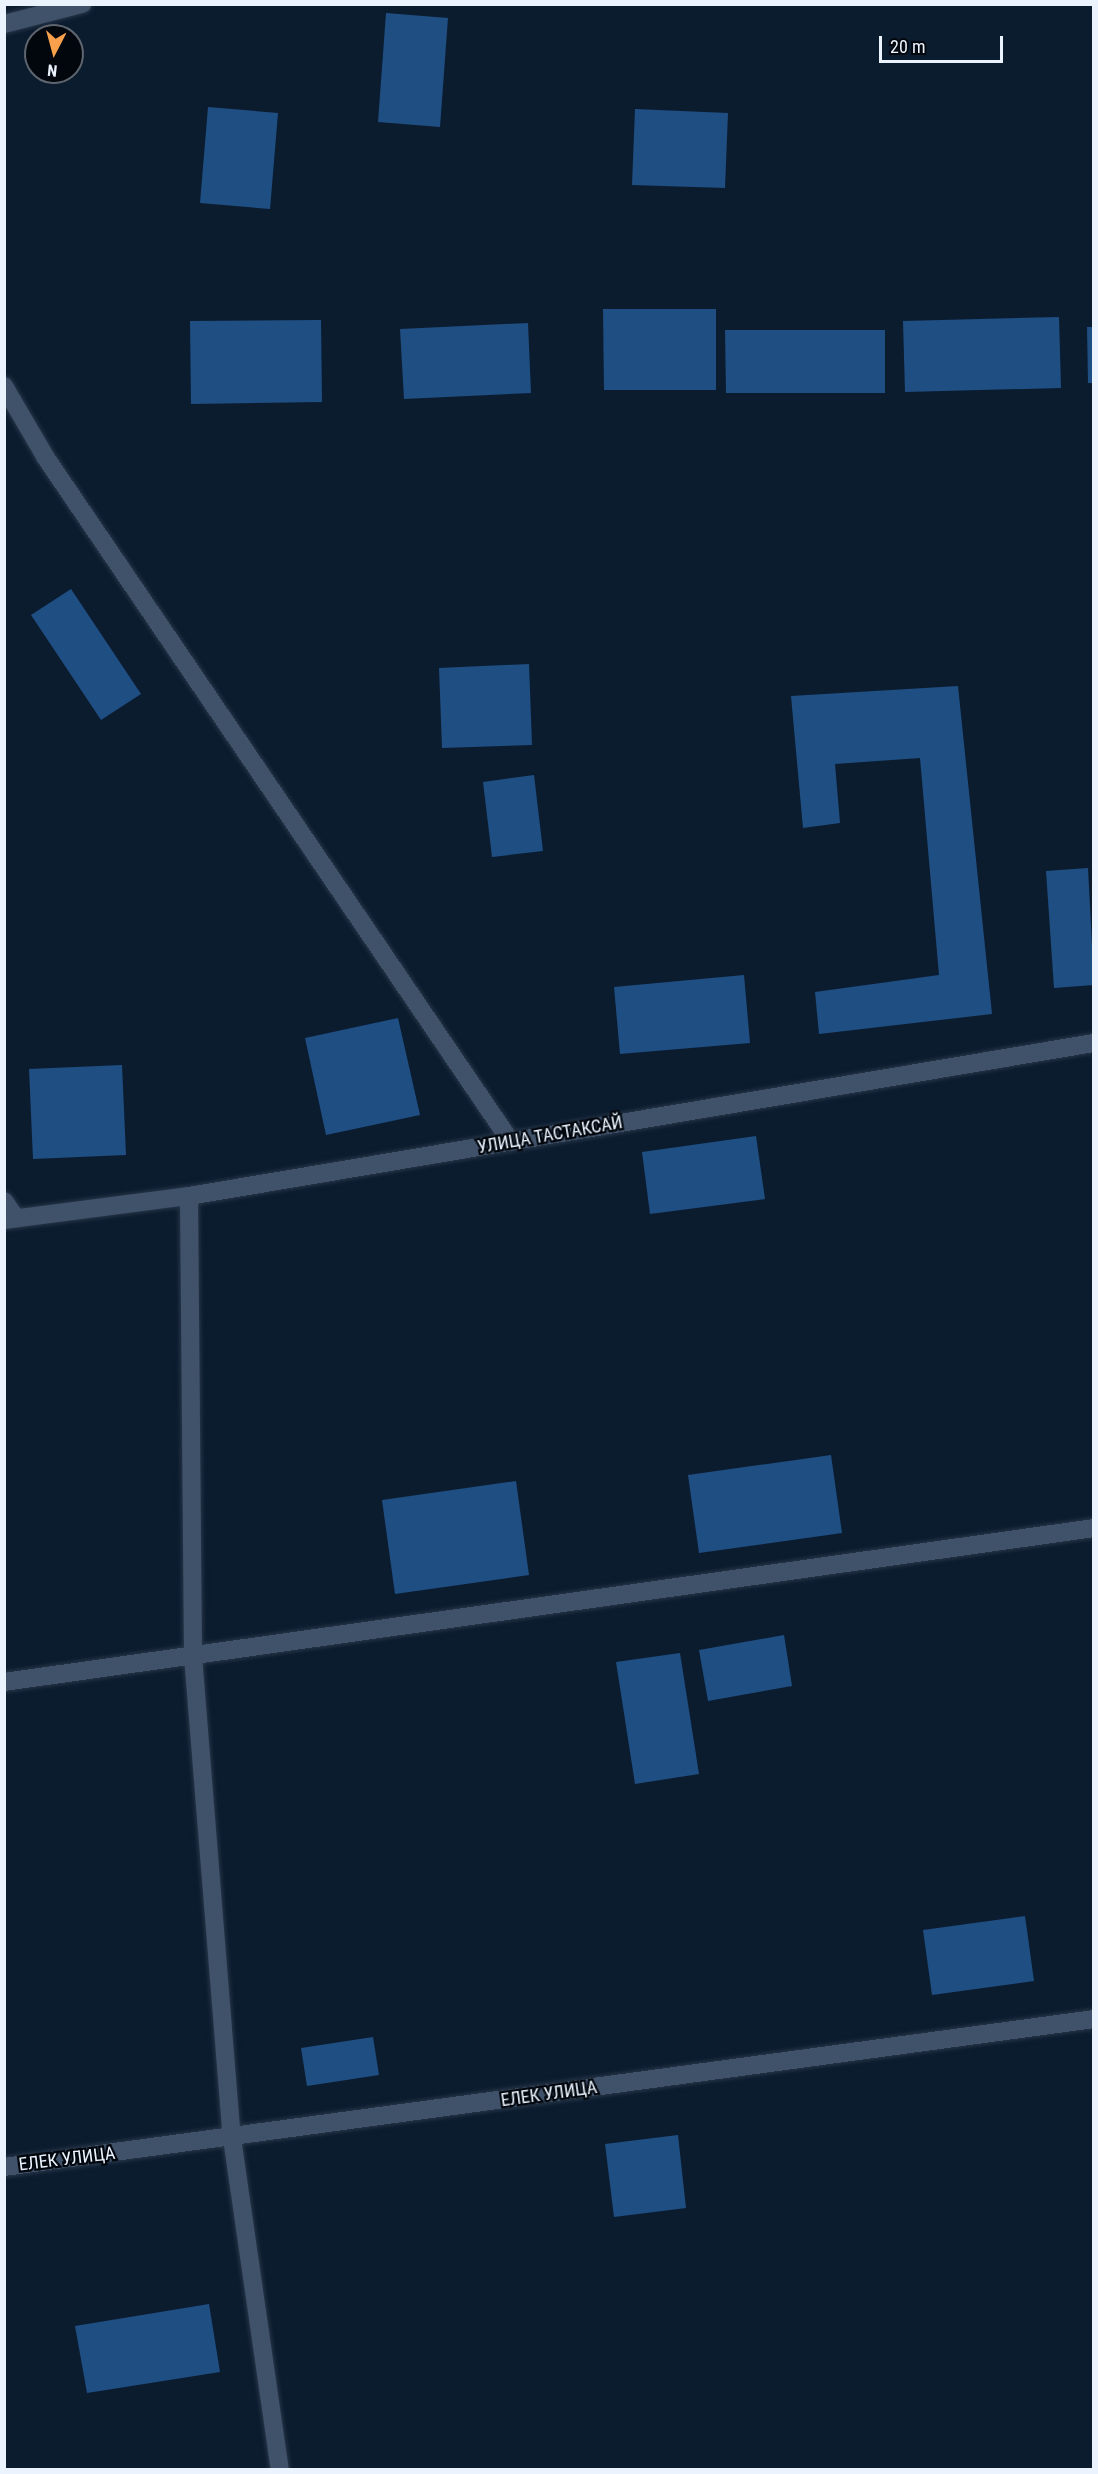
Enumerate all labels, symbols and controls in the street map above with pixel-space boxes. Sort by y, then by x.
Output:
north arrow [24,24,84,84]
scale bar [882,24,1006,62]
text: 20 m [890,36,925,57]
text: N [46,60,58,80]
street label: УЛИЦА ТАСТАКСАЙ [476,1112,624,1158]
street label: ЕЛЕК УЛИЦА [500,2077,598,2111]
street label: ЕЛЕК УЛИЦА [18,2142,116,2176]

